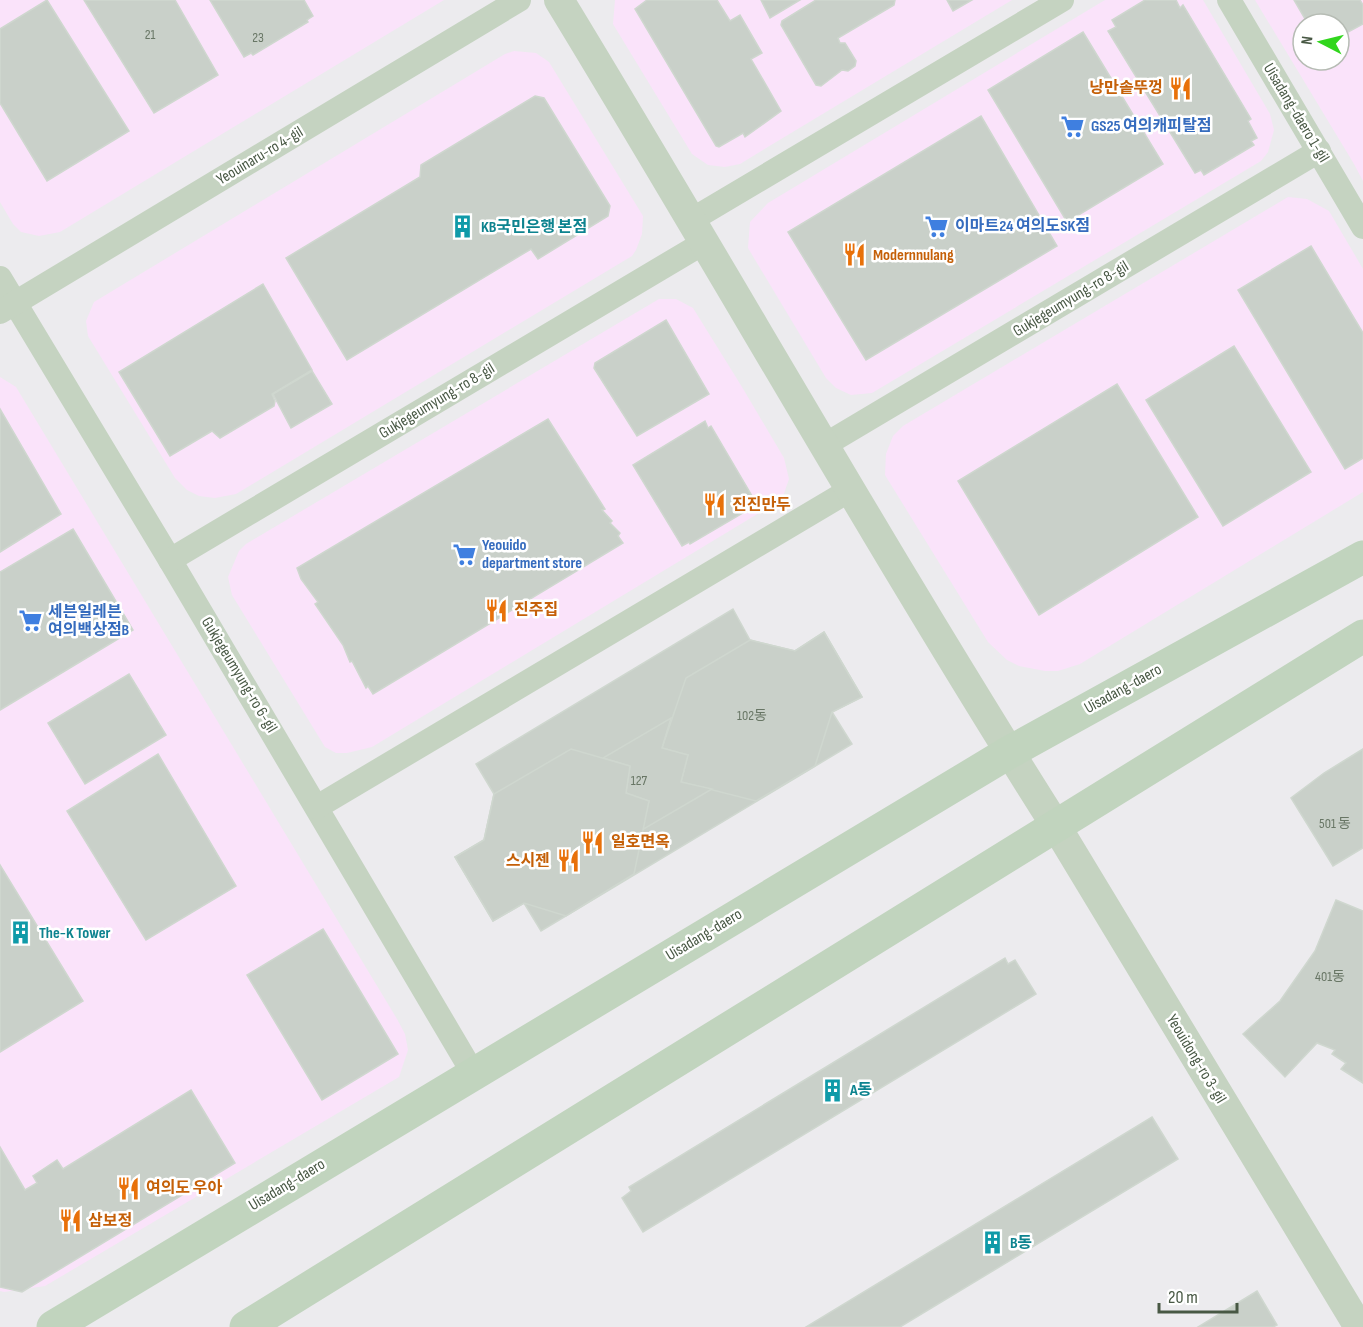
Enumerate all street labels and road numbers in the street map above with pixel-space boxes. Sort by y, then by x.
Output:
street label: Uisadang-daero 1-gil [1259,60,1333,166]
street label: Yeouinaru-ro 4-gil [213,123,307,189]
street label: Gukjegeumyung-ro 8-gil [1010,257,1132,341]
street label: Gukjegeumyung-ro 8-gil [376,359,498,443]
street label: Gukjegeumyung-ro 6-gil [197,614,281,736]
street label: Uisadang-daero [1081,660,1165,718]
street label: Uisadang-daero [663,905,745,965]
street label: Yeouidong-ro 3-gil [1162,1011,1230,1107]
street label: Uisadang-daero [246,1155,328,1215]

